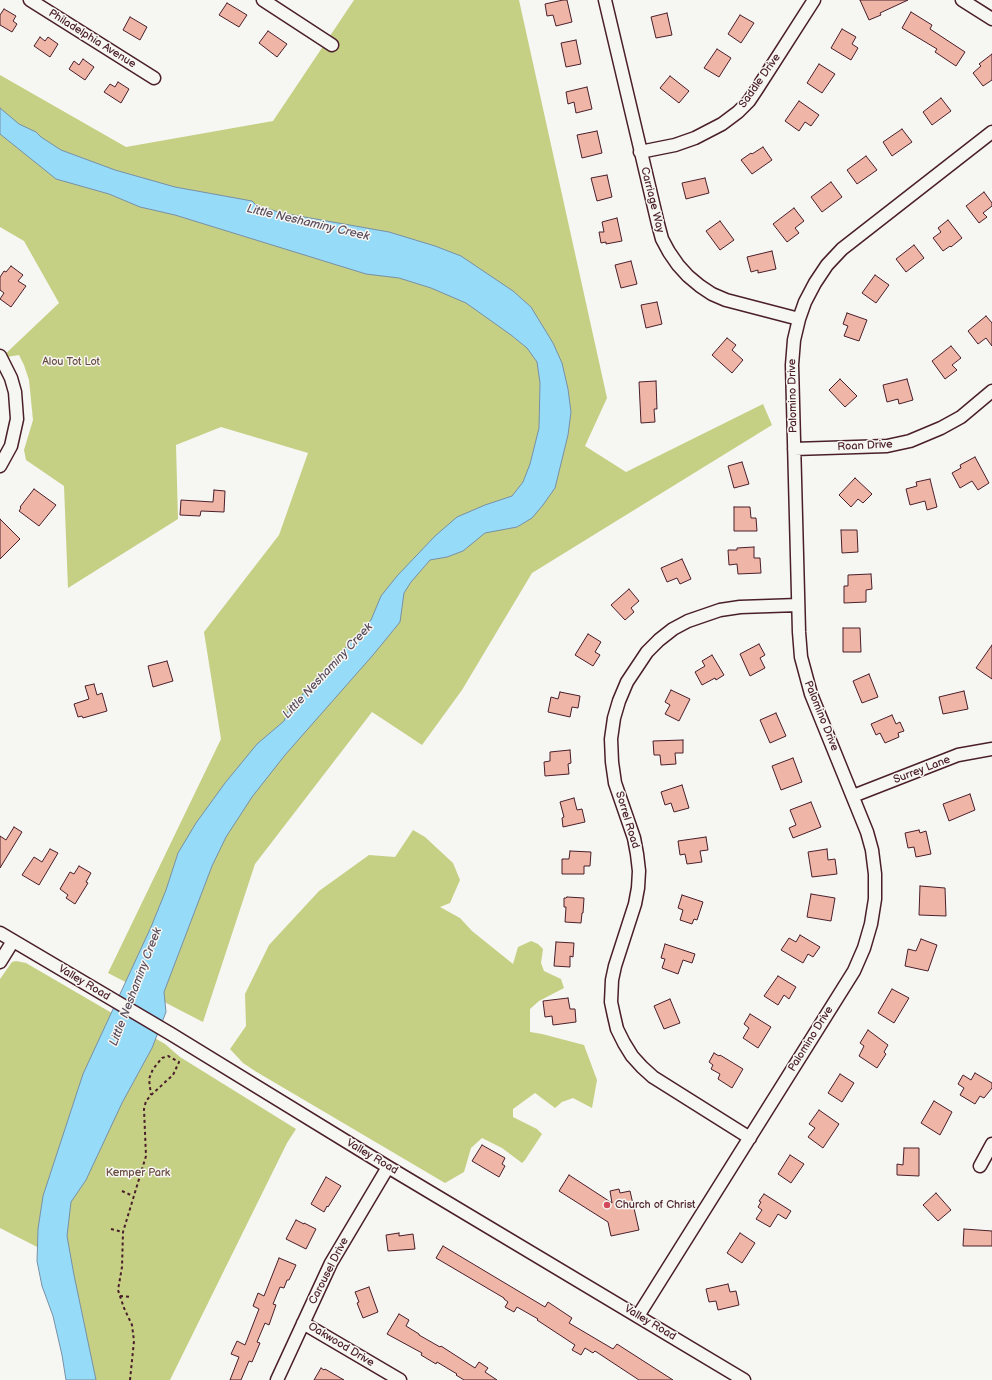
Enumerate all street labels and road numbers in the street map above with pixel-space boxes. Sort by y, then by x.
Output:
street label: Philadelphia Avenue [46,7,138,71]
street label: Saddle Drive [736,51,784,111]
street label: Carriage Way [637,166,667,234]
street label: Palomino Drive [786,359,800,433]
street label: Roan Drive [837,438,893,454]
street label: Palomino Drive [801,679,841,753]
street label: Surrey Lane [892,753,952,787]
street label: Sorrel Road [612,790,642,850]
street label: Valley Road [56,962,112,1004]
street label: Palomino Drive [786,1004,836,1074]
street label: Valley Road [344,1136,400,1178]
street label: Carousel Drive [306,1235,352,1307]
street label: Valley Road [622,1302,678,1344]
street label: Oakwood Drive [306,1320,376,1370]

